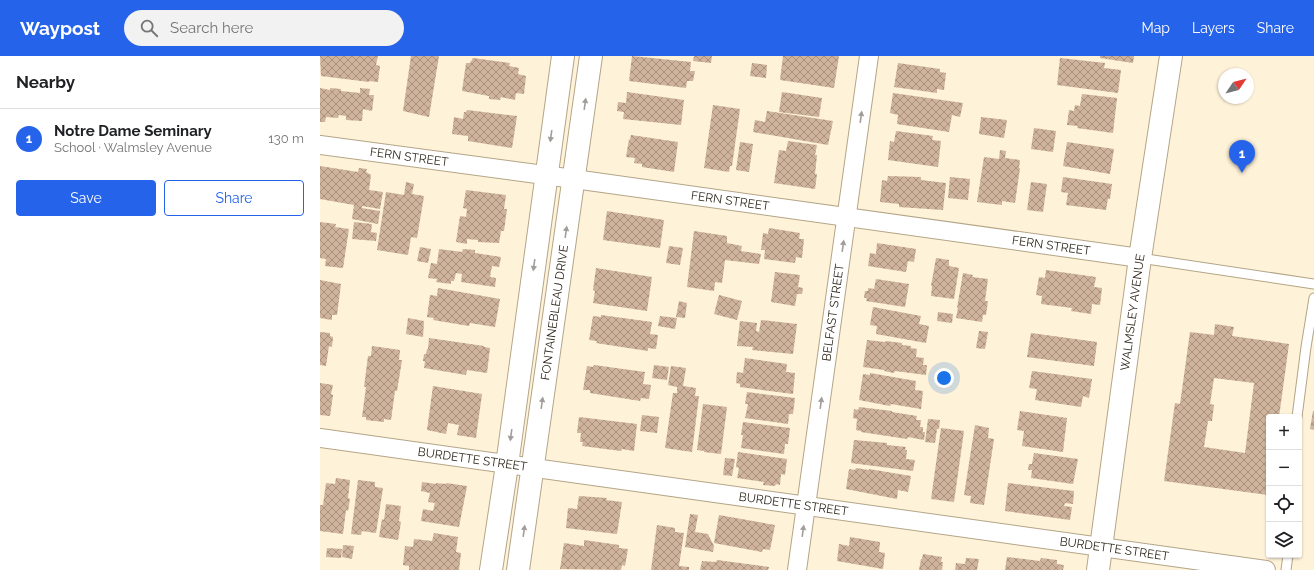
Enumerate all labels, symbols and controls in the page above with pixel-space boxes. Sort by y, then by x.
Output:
search box [124,10,404,46]
text: Waypost [20,17,100,39]
icon: search [138,17,160,39]
text: Search here [170,19,253,37]
text: Map [1142,20,1170,36]
text: Layers [1192,20,1235,36]
text: Share [1257,20,1294,36]
north arrow [1218,68,1254,104]
text: Nearby [16,72,75,92]
one-way arrow [582,98,588,110]
one-way arrow [858,111,864,123]
text: Notre Dame Seminary [54,122,212,140]
one-way arrow [548,130,554,142]
text: 1 [26,131,32,146]
text: 130 m [268,131,304,146]
text: School · Walmsley Avenue [54,140,212,155]
pin: 1 [1229,140,1255,173]
street label: FERN STREET [369,145,450,169]
button: Save [16,180,156,216]
button: Share [164,180,304,216]
street label: FERN STREET [690,188,771,213]
one-way arrow [563,226,569,238]
street label: FERN STREET [1011,233,1092,258]
one-way arrow [840,240,846,252]
street label: FONTAINEBLEAU DRIVE [538,244,571,381]
street label: WALMSLEY AVENUE [1118,253,1148,372]
one-way arrow [531,259,537,271]
street label: BELFAST STREET [819,262,847,362]
your location [934,368,954,388]
one-way arrow [539,397,545,409]
one-way arrow [818,397,824,409]
map controls [1266,414,1302,558]
button: + [1266,414,1302,450]
one-way arrow [508,429,514,442]
street label: BURDETTE STREET [417,445,529,474]
button: − [1266,450,1302,486]
button: locate [1266,486,1302,522]
street label: BURDETTE STREET [738,490,850,519]
button: layers [1266,522,1302,558]
one-way arrow [521,525,527,537]
one-way arrow [800,525,806,537]
street label: BURDETTE STREET [1059,534,1171,563]

